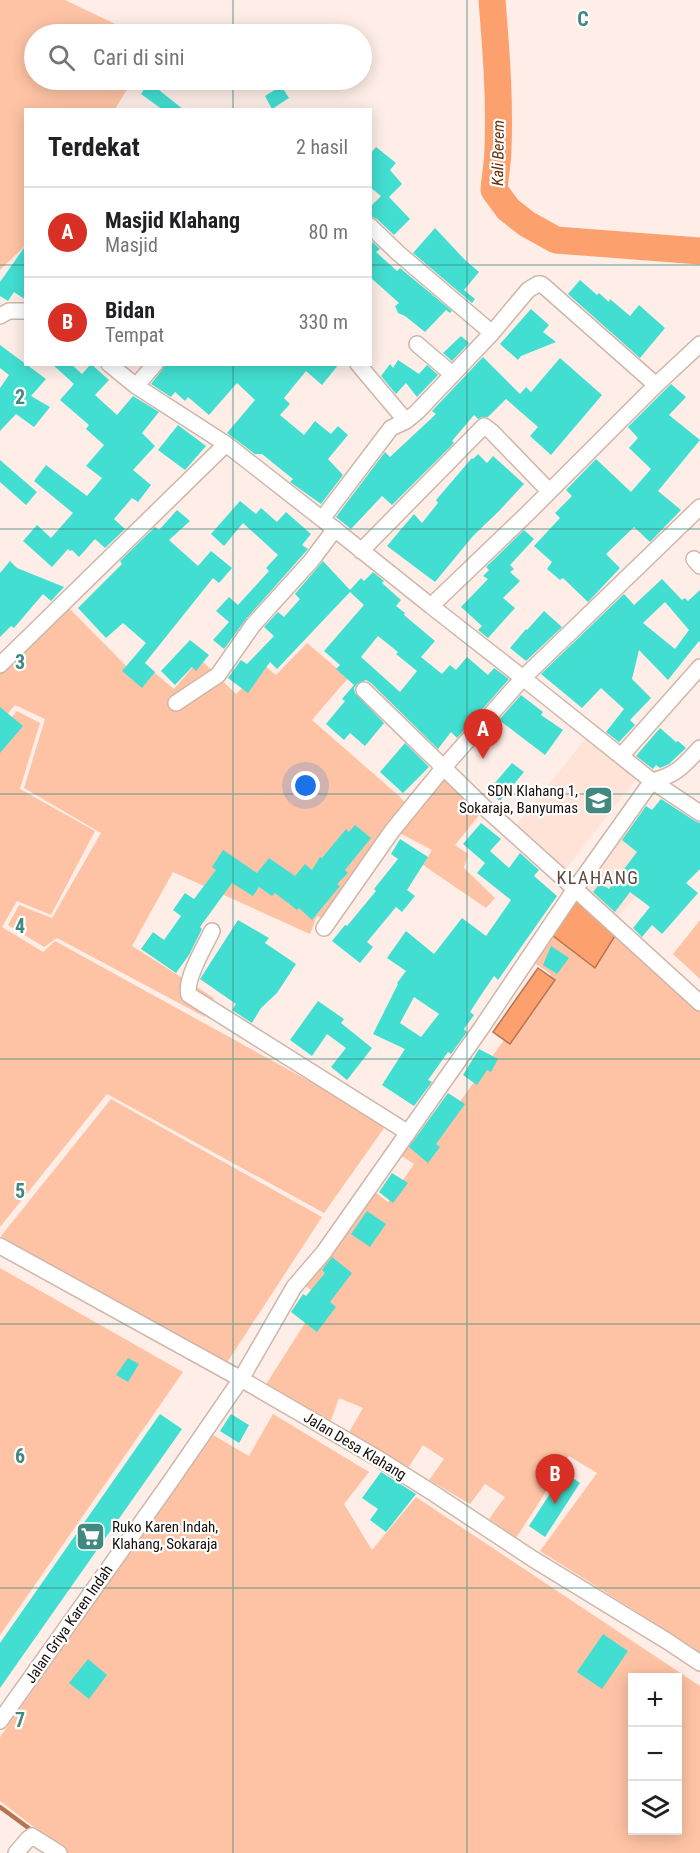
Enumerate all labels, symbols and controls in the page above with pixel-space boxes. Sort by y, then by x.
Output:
text: C [577,7,589,31]
search box [24,24,372,90]
icon: search [45,41,78,74]
text: Cari di sini [93,45,185,70]
water label: Kali Berem [488,120,508,186]
text: Terdekat [48,132,140,162]
text: 2 hasil [296,135,348,159]
text: Masjid Klahang [105,208,240,233]
text: A [62,220,73,244]
text: 80 m [309,220,348,244]
text: Masjid [105,233,158,257]
text: Bidan [105,298,155,323]
text: B [62,310,73,334]
text: 330 m [299,310,348,334]
text: Tempat [105,323,164,347]
text: 2 [15,385,25,409]
text: 3 [15,650,25,674]
pin: A [464,710,502,759]
your location [291,771,320,800]
place label: SDN Klahang 1, Sokaraja, Banyumas [459,782,578,817]
school or university icon: SDN Klahang 1, Sokaraja, Banyumas [583,784,615,816]
district label: KLAHANG [557,867,639,888]
text: 4 [15,914,25,938]
text: 5 [15,1179,25,1203]
street label: Jalan Desa Klahang [300,1408,410,1484]
text: 6 [15,1444,25,1468]
pin: B [536,1454,574,1504]
place label: Ruko Karen Indah, Klahang, Sokaraja [112,1518,218,1553]
supermarket icon: Ruko Karen Indah, Klahang, Sokaraja [75,1520,107,1552]
street label: Jalan Griya Karen Indah [22,1562,116,1686]
map controls [628,1673,682,1835]
button: + [628,1673,682,1727]
text: 7 [15,1708,25,1732]
button: − [628,1727,682,1781]
button: layers [628,1781,682,1835]

